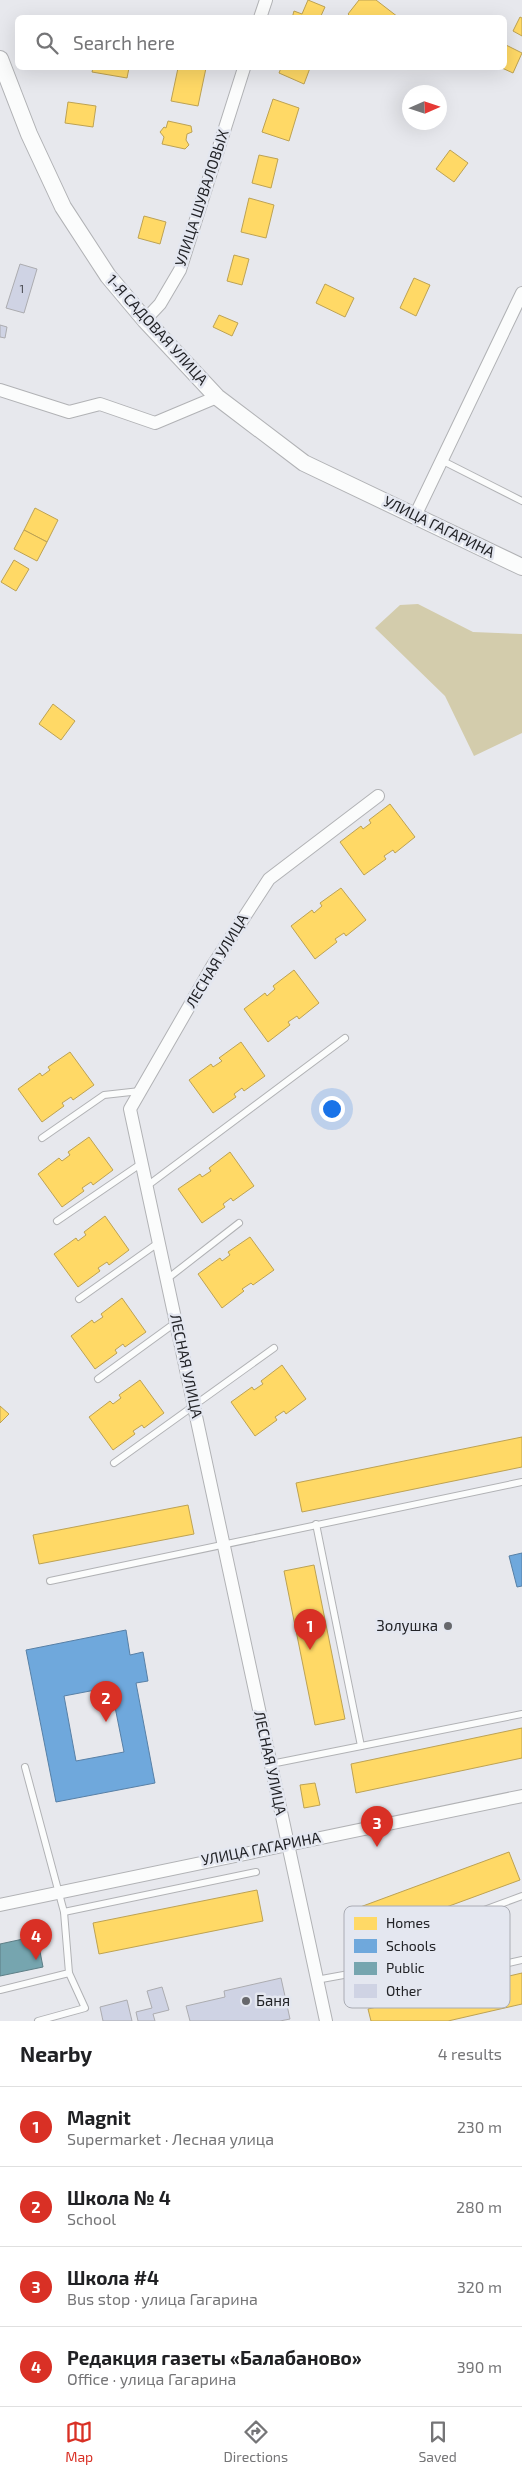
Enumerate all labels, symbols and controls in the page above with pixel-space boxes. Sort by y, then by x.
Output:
search box [15,15,507,70]
icon: search [33,29,61,57]
text: Search here [73,31,175,54]
north arrow [402,85,447,130]
street label: УЛИЦА ШУВАЛОВЫХ [170,127,232,268]
street label: 1-Я САДОВАЯ УЛИЦА [103,270,212,389]
house number: 1 [20,281,24,295]
street label: УЛИЦА ГАГАРИНА [381,491,498,561]
street label: ЛЕСНАЯ УЛИЦА [181,910,252,1011]
your location [319,1096,345,1122]
street label: ЛЕСНАЯ УЛИЦА [167,1312,207,1420]
pin: 1 [294,1609,326,1650]
place label: Золушка [376,1616,438,1635]
marker: Золушка [442,1620,454,1632]
pin: 2 [90,1681,122,1722]
street label: ЛЕСНАЯ УЛИЦА [251,1709,291,1817]
pin: 3 [361,1806,393,1847]
street label: УЛИЦА ГАГАРИНА [200,1827,323,1868]
legend [344,1906,510,2008]
text: Homes [386,1914,430,1931]
pin: 4 [20,1919,52,1960]
text: Schools [386,1937,436,1954]
text: Public [386,1959,425,1976]
text: Other [386,1982,422,1999]
place label: Баня [256,1991,290,2009]
marker: Баня [240,1995,252,2007]
text: Nearby [20,2041,92,2066]
text: 4 results [438,2044,502,2063]
text: Magnit [67,2106,131,2129]
text: 1 [33,2117,39,2136]
text: 230 m [457,2117,502,2136]
text: Supermarket · Лесная улица [67,2129,274,2148]
text: Школа № 4 [67,2186,171,2209]
text: 2 [31,2197,41,2216]
text: 280 m [456,2197,502,2216]
text: School [67,2209,116,2228]
text: Школа #4 [67,2266,159,2289]
text: 3 [31,2277,41,2296]
text: 320 m [457,2277,502,2296]
text: Bus stop · улица Гагарина [67,2289,258,2308]
text: Редакция газеты «Балабаново» [67,2346,362,2369]
text: 4 [31,2357,41,2376]
text: 390 m [457,2357,502,2376]
text: Office · улица Гагарина [67,2369,236,2388]
tab: Map [65,2418,93,2465]
tab: Directions [224,2418,288,2465]
tab: Saved [418,2418,457,2465]

